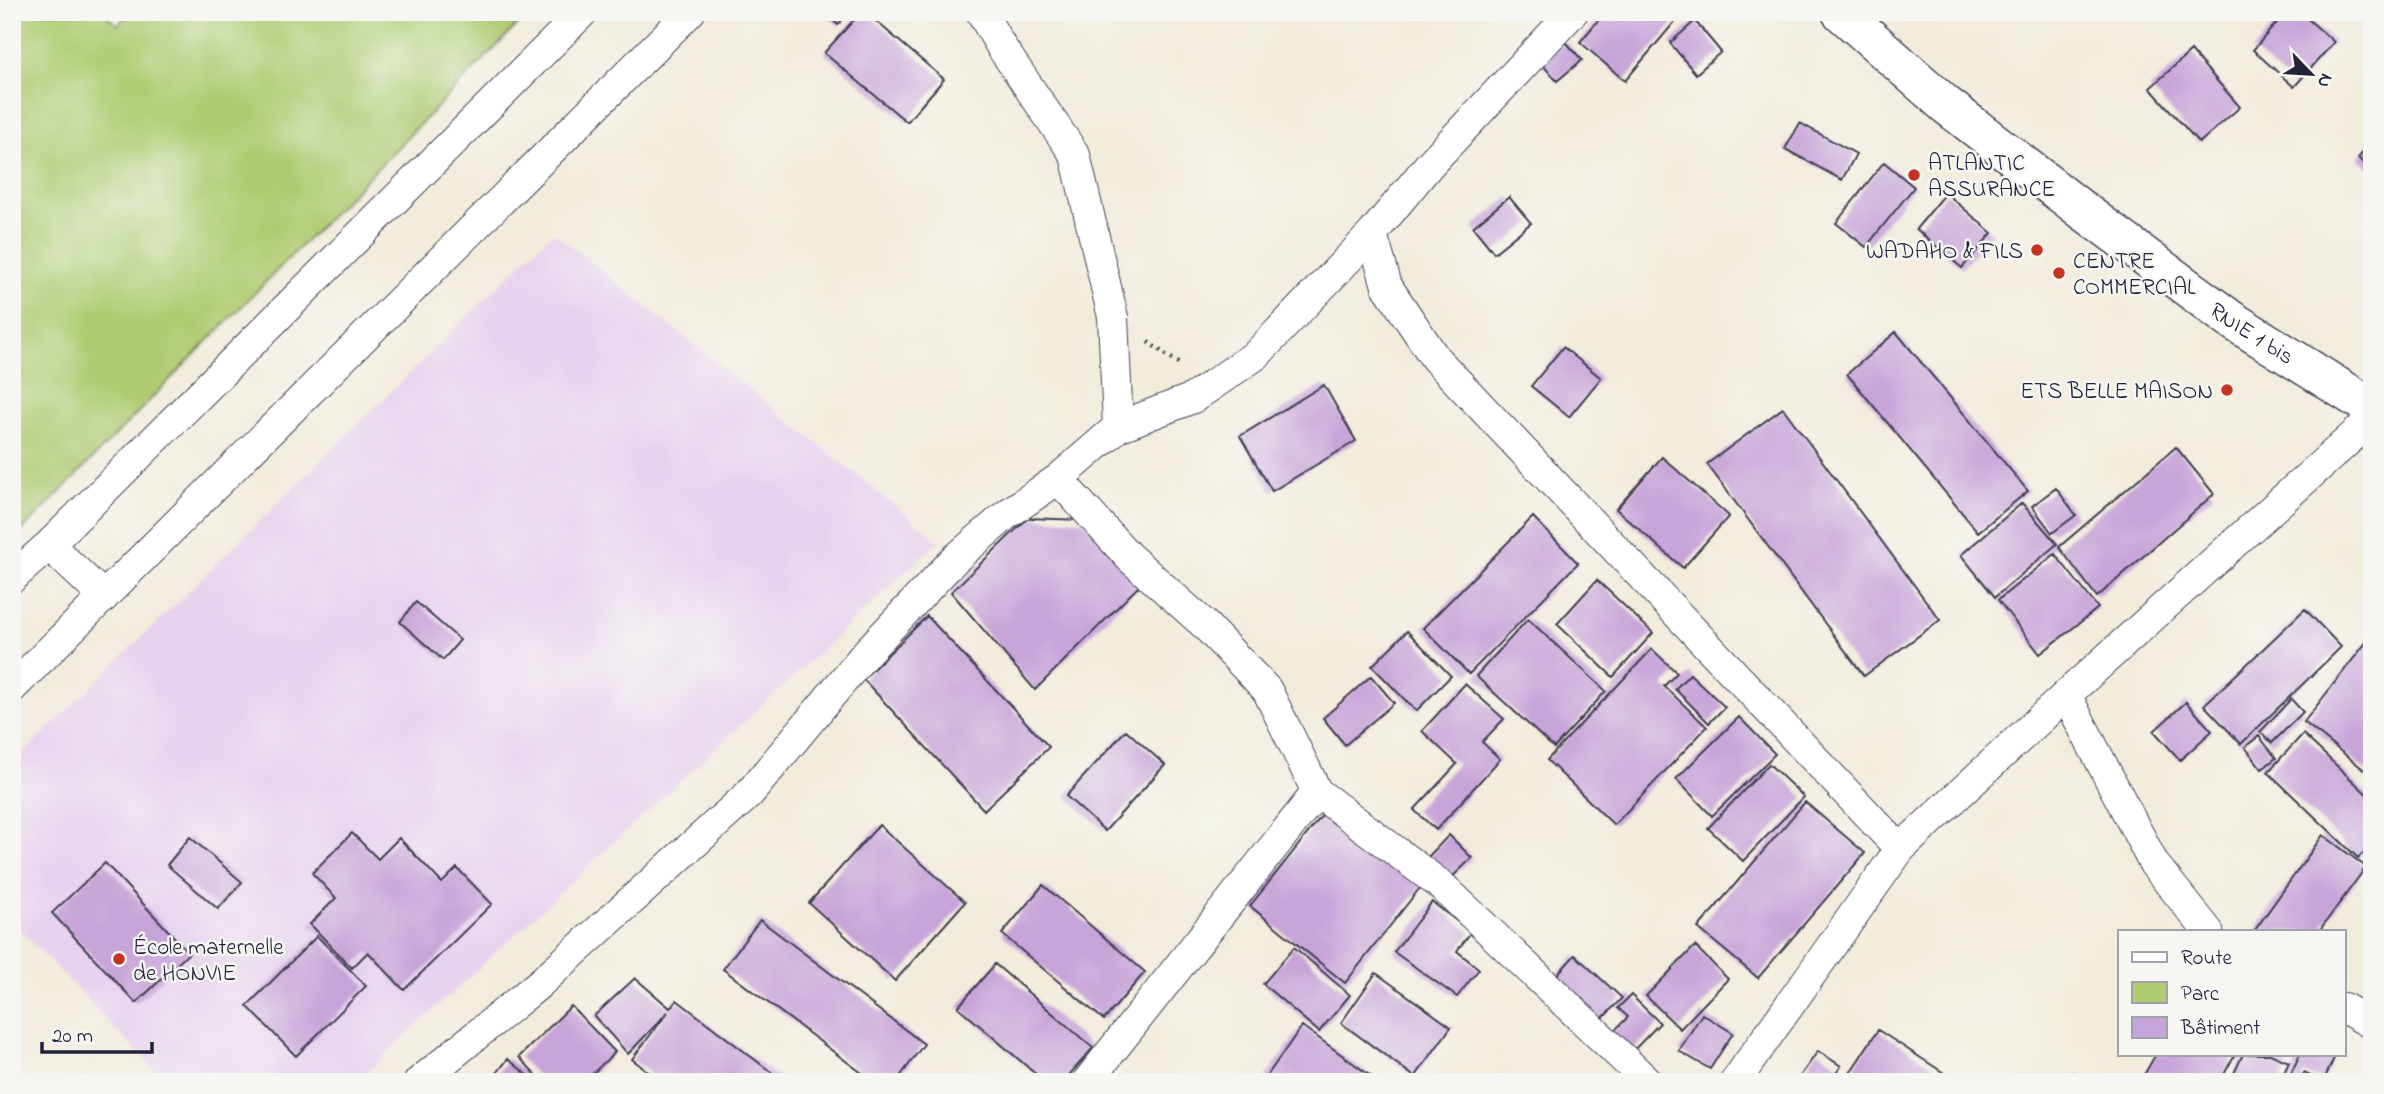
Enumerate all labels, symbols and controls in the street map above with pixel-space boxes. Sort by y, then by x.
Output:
north arrow [2276,38,2346,108]
text: N [2309,69,2339,92]
place label: ATLANTIC ASSURANCE [1928,148,2055,207]
marker: ATLANTIC ASSURANCE [1906,167,1922,183]
place label: WADAHO & FILS [1866,236,2023,269]
marker: WADAHO & FILS [2029,242,2045,258]
place label: CENTRE COMMERCIAL [2073,246,2196,305]
marker: CENTRE COMMERCIAL [2051,265,2067,281]
street label: RNIE 1 bis [2202,295,2300,374]
place label: ETS BELLE MAISON [2020,376,2213,409]
marker: ETS BELLE MAISON [2219,382,2235,398]
legend [2118,930,2346,1056]
place label: École maternelle de HONVIE [133,932,284,991]
text: Route [2181,944,2233,974]
marker: École maternelle de HONVIE [111,951,127,967]
text: Parc [2181,980,2220,1010]
scale bar [42,1010,152,1054]
text: Bâtiment [2180,1014,2260,1044]
text: 20 m [52,1022,93,1052]

